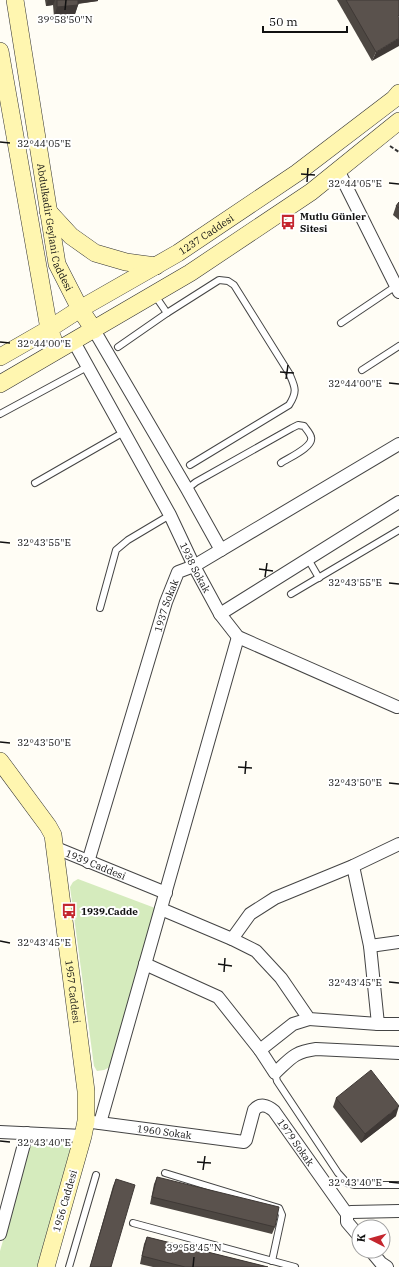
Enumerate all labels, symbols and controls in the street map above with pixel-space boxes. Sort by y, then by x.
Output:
scale bar [263,8,347,34]
text: 39°58'50"N [38,13,93,26]
text: 50 m [269,14,298,29]
text: 32°44'05"E [17,137,71,150]
street label: Abdulkadir Geylani Caddesi [35,162,76,293]
text: 32°44'05"E [328,177,382,190]
place label: Mutlu Günler Sitesi [300,210,366,235]
street label: 1237 Caddesi [176,211,236,257]
bus stop icon: Mutlu Günler Sitesi [279,213,297,231]
text: 32°44'00"E [17,337,71,350]
text: 32°44'00"E [328,377,382,390]
text: 32°43'55"E [17,536,71,549]
street label: 1938 Sokak [177,540,214,595]
text: 32°43'55"E [328,576,382,589]
street label: 1937 Sokak [151,577,181,634]
text: 32°43'50"E [17,736,71,749]
text: 32°43'50"E [328,776,382,789]
street label: 1939 Caddesi [64,846,128,882]
bus stop icon: 1939.Cadde [60,902,78,920]
place label: 1939.Cadde [81,905,138,918]
text: 32°43'45"E [17,936,71,949]
street label: 1957 Caddesi [63,959,84,1024]
text: 32°43'45"E [328,976,382,989]
street label: 1979 Sokak [275,1116,317,1168]
street label: 1960 Sokak [136,1121,193,1142]
text: 32°43'40"E [17,1136,71,1149]
street label: 1956 Caddesi [50,1169,80,1233]
text: 32°43'40"E [328,1176,382,1189]
north arrow [351,1219,391,1259]
text: K [354,1232,369,1243]
text: 39°58'45"N [167,1241,222,1254]

